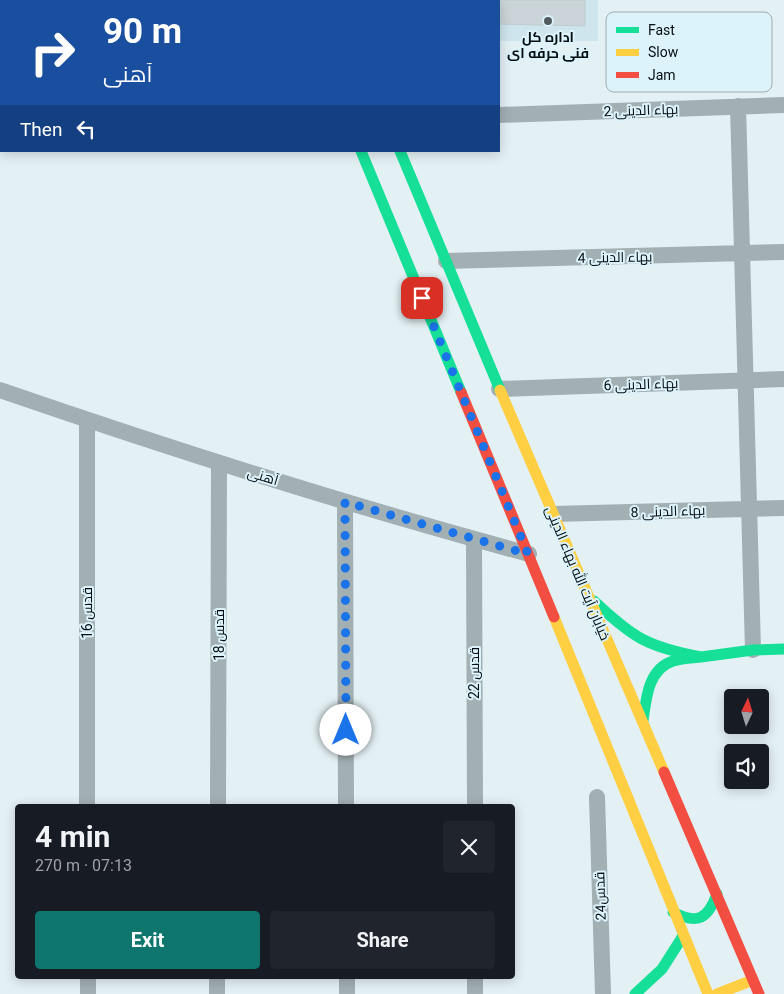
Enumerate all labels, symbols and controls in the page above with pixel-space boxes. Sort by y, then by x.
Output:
text: 90 m [103,11,182,52]
legend [606,12,772,92]
marker: اداره کل فنی حرفه ای [542,15,554,27]
icon: right [20,20,85,85]
text: Fast [648,22,675,38]
place label: اداره کل فنی حرفه ای [507,29,589,62]
text: Slow [648,44,679,60]
text: آهنی [103,62,152,87]
text: Jam [648,67,676,83]
street label: بهاء الدینی 2 [603,101,679,119]
icon: left [72,115,100,143]
text: Then [20,118,62,141]
street label: بهاء الدینی 4 [577,248,653,266]
pin [401,277,443,319]
icon: arrive [408,284,436,312]
street label: بهاء الدینی 6 [603,375,679,393]
street label: آهنی [246,464,281,488]
street label: بهاء الدینی 8 [630,502,706,520]
street label: خیابان آیت الله بهاء الدینی [542,503,615,643]
street label: قدس 16 [79,587,95,639]
street label: قدس 18 [211,609,227,661]
street label: قدس 22 [466,647,482,699]
north arrow [724,689,769,734]
map controls [724,689,769,789]
position arrow [319,703,371,755]
button: sound [724,744,769,789]
text: 4 min [35,819,110,854]
button: close [443,821,495,873]
text: 270 m · 07:13 [35,856,132,875]
street label: قدس24 [591,871,609,921]
button: Exit [35,911,260,969]
button: Share [270,911,495,969]

